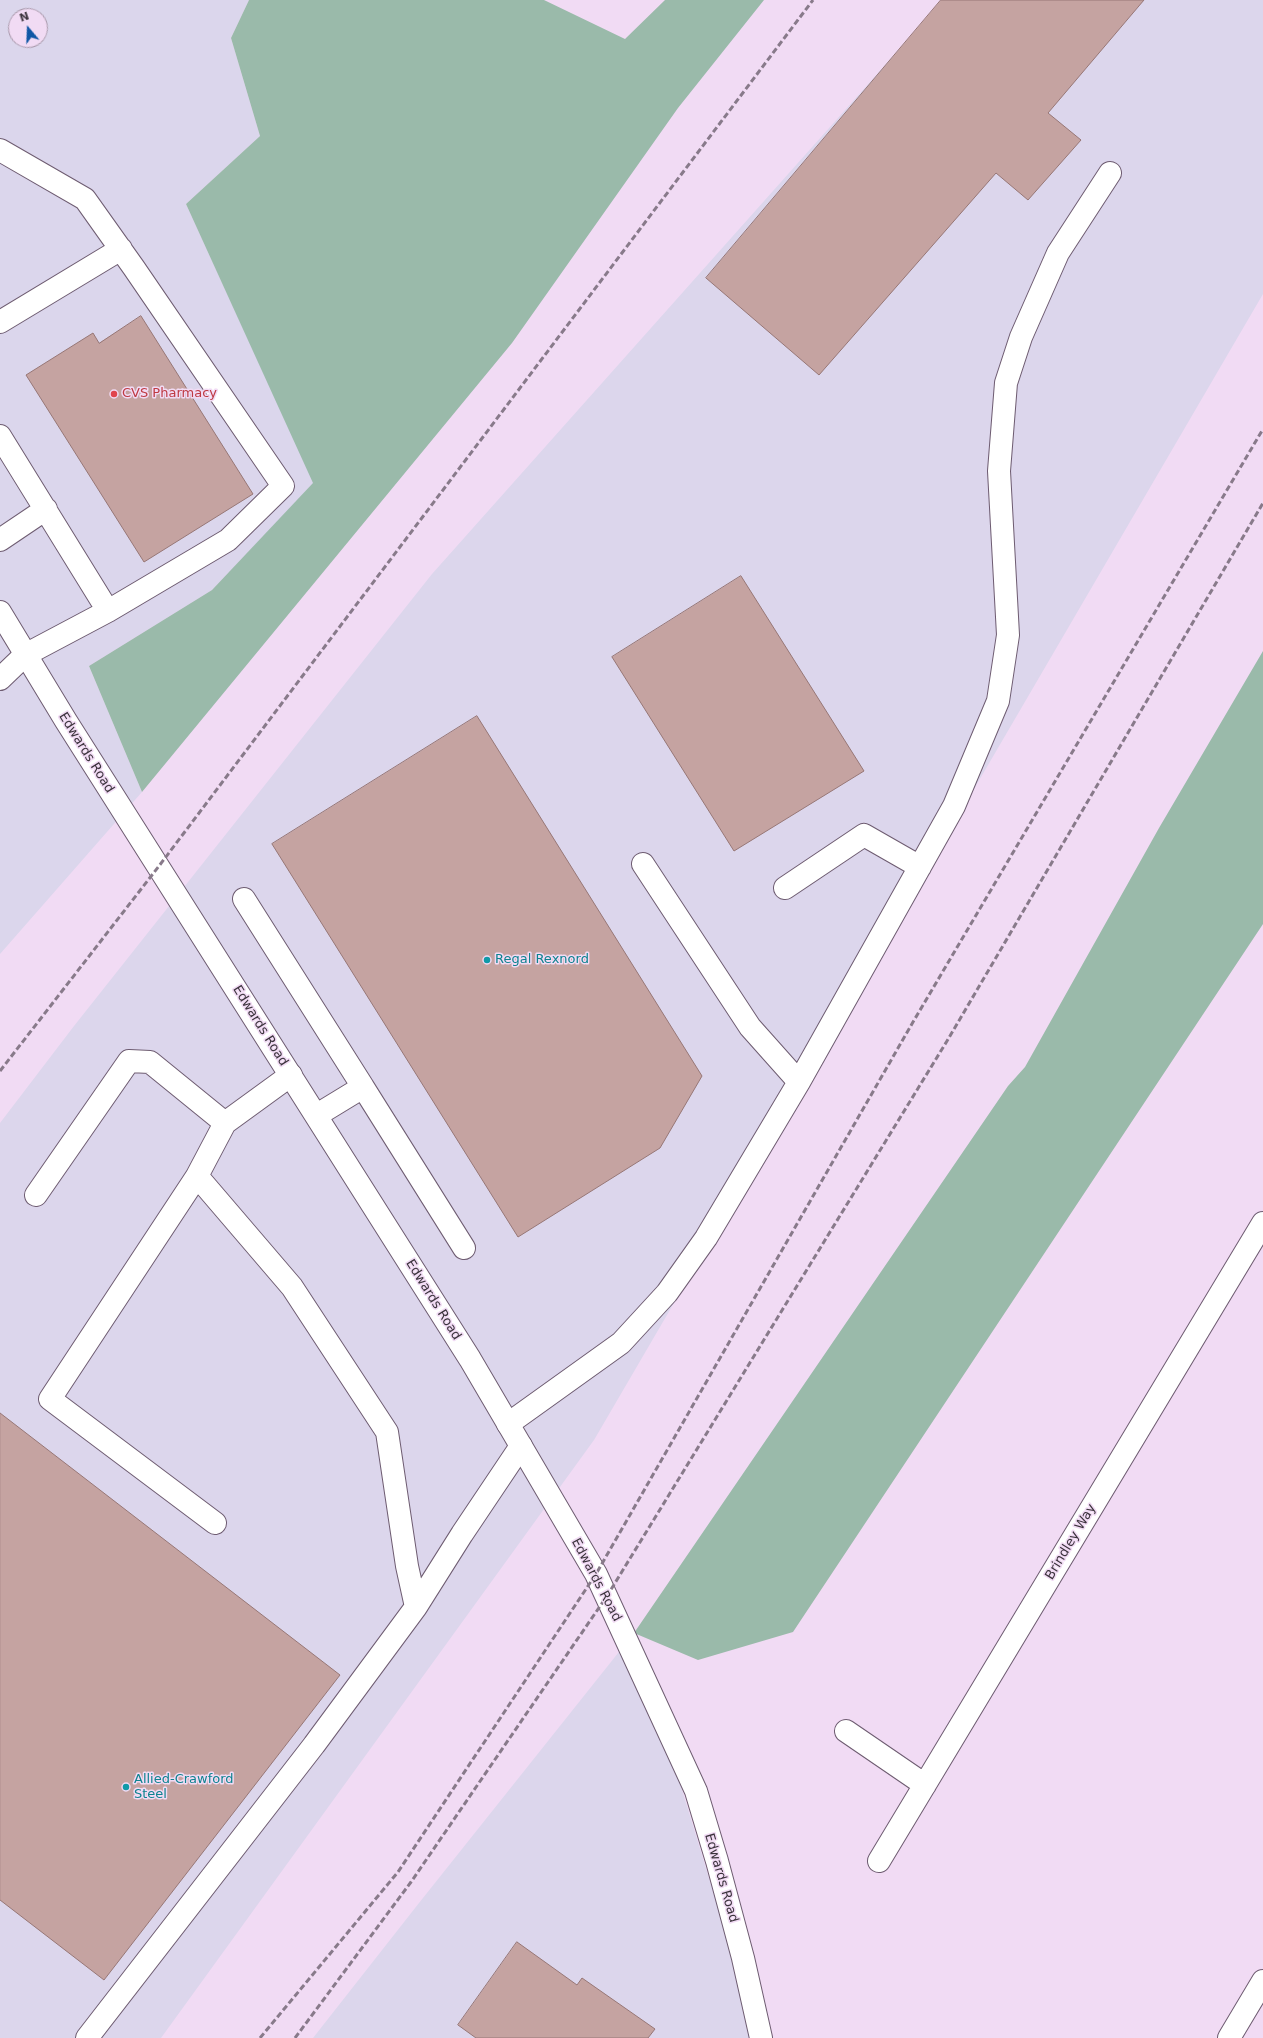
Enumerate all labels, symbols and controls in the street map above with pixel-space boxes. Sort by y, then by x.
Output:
north arrow [8,8,48,48]
text: N [18,9,31,25]
place label: CVS Pharmacy [122,386,217,402]
marker: CVS Pharmacy [109,389,119,399]
street label: Edwards Road [55,710,117,796]
place label: Regal Rexnord [495,952,589,968]
marker: Regal Rexnord [482,955,492,965]
street label: Edwards Road [229,983,291,1069]
street label: Edwards Road [402,1257,464,1343]
street label: Brindley Way [1042,1501,1100,1583]
street label: Edwards Road [568,1536,624,1624]
place label: Allied-Crawford Steel [134,1772,234,1803]
marker: Allied-Crawford Steel [121,1782,131,1792]
street label: Edwards Road [701,1832,741,1924]

